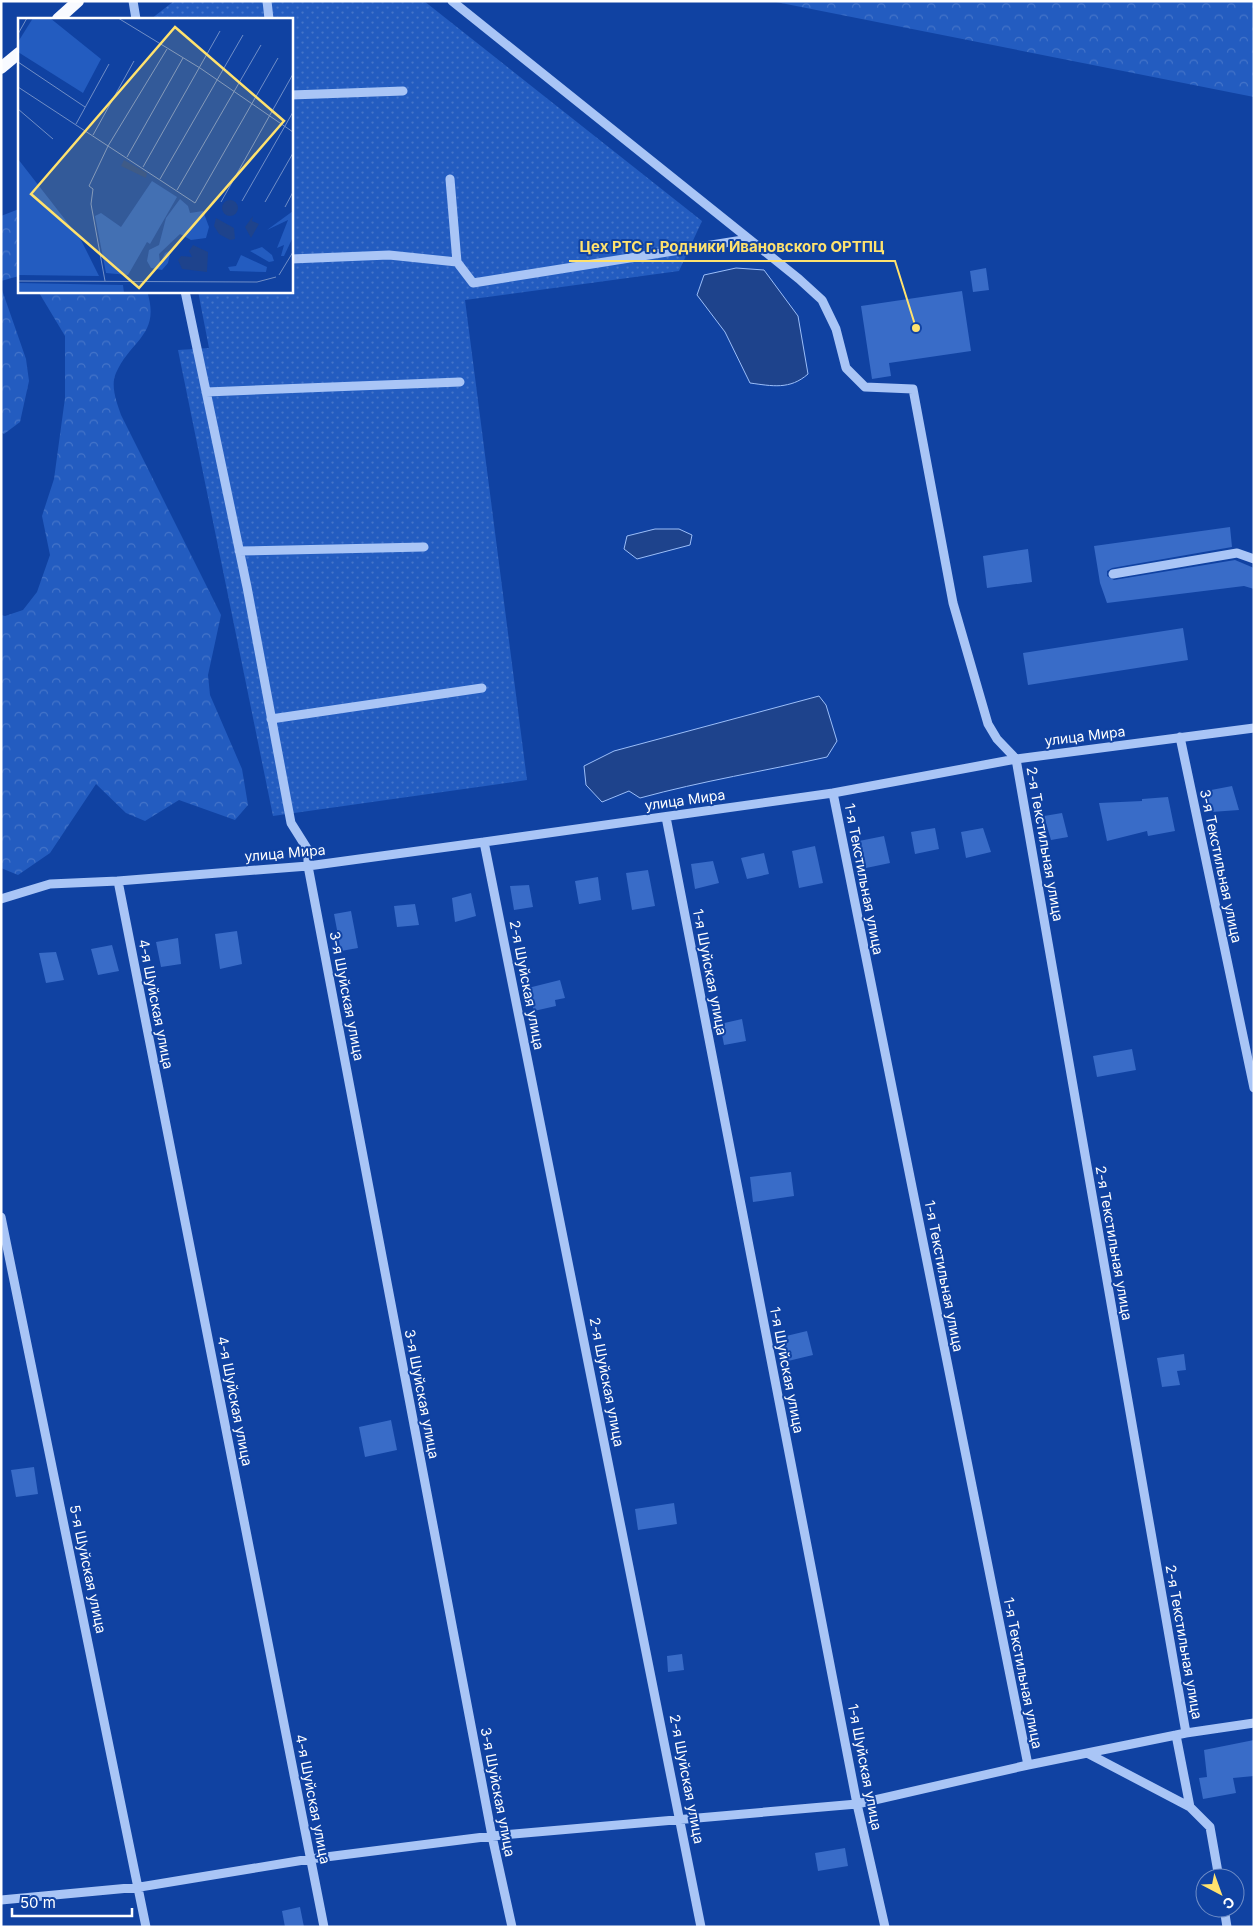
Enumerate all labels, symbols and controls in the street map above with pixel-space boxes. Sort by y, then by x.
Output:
inset map [18,18,292,292]
callout: Цех РТС г. Родники Ивановского ОРТПЦ [569,231,895,261]
text: Цех РТС г. Родники Ивановского ОРТПЦ [580,237,885,256]
street label: улица Мира [1044,722,1126,749]
street label: 2-я Текстильная улица [1024,765,1067,922]
street label: улица Мира [644,785,726,814]
street label: 3-я Текстильная улица [1197,787,1246,944]
street label: 1-я Текстильная улица [841,802,888,956]
street label: улица Мира [244,840,326,865]
street label: 1-я Шуйская улица [690,907,731,1037]
street label: 2-я Шуйская улица [507,919,548,1051]
street label: 3-я Шуйская улица [327,930,368,1062]
street label: 4-я Шуйская улица [136,938,177,1070]
street label: 2-я Текстильная улица [1093,1164,1136,1321]
street label: 1-я Текстильная улица [921,1199,968,1353]
street label: 1-я Шуйская улица [767,1305,808,1435]
street label: 2-я Шуйская улица [587,1316,628,1448]
street label: 3-я Шуйская улица [402,1328,443,1460]
street label: 4-я Шуйская улица [215,1335,256,1467]
street label: 5-я Шуйская улица [67,1503,110,1635]
street label: 2-я Текстильная улица [1163,1563,1206,1720]
street label: 1-я Текстильная улица [1000,1596,1047,1750]
street label: 1-я Шуйская улица [845,1702,886,1832]
street label: 2-я Шуйская улица [667,1713,708,1845]
street label: 3-я Шуйская улица [478,1726,519,1858]
street label: 4-я Шуйская улица [293,1733,334,1865]
north arrow [1195,1868,1245,1918]
scale bar [12,1886,132,1918]
text: 50 m [20,1893,56,1912]
text: С [1219,1893,1238,1913]

